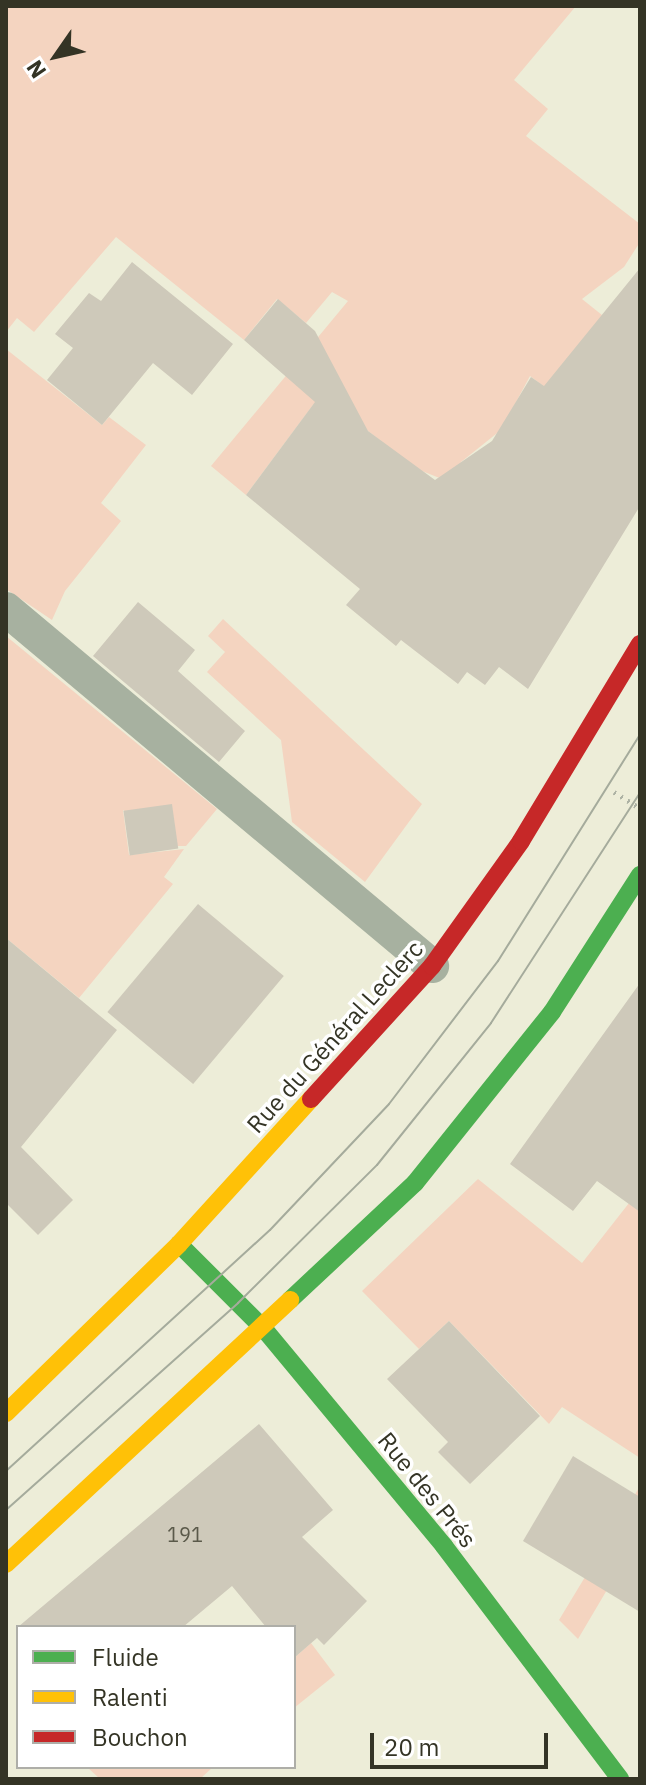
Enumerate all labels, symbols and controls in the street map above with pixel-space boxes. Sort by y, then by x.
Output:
north arrow [16,16,96,96]
text: N [19,55,52,84]
street label: Rue du Général Leclerc [241,935,429,1139]
street label: Rue des Prés [372,1426,482,1554]
house number: 191 [167,1522,203,1546]
legend [16,1625,296,1769]
text: Fluide [92,1641,159,1673]
text: Ralenti [92,1681,168,1713]
scale bar [374,1717,552,1767]
text: Bouchon [92,1721,188,1753]
text: 20 m [384,1731,439,1763]

